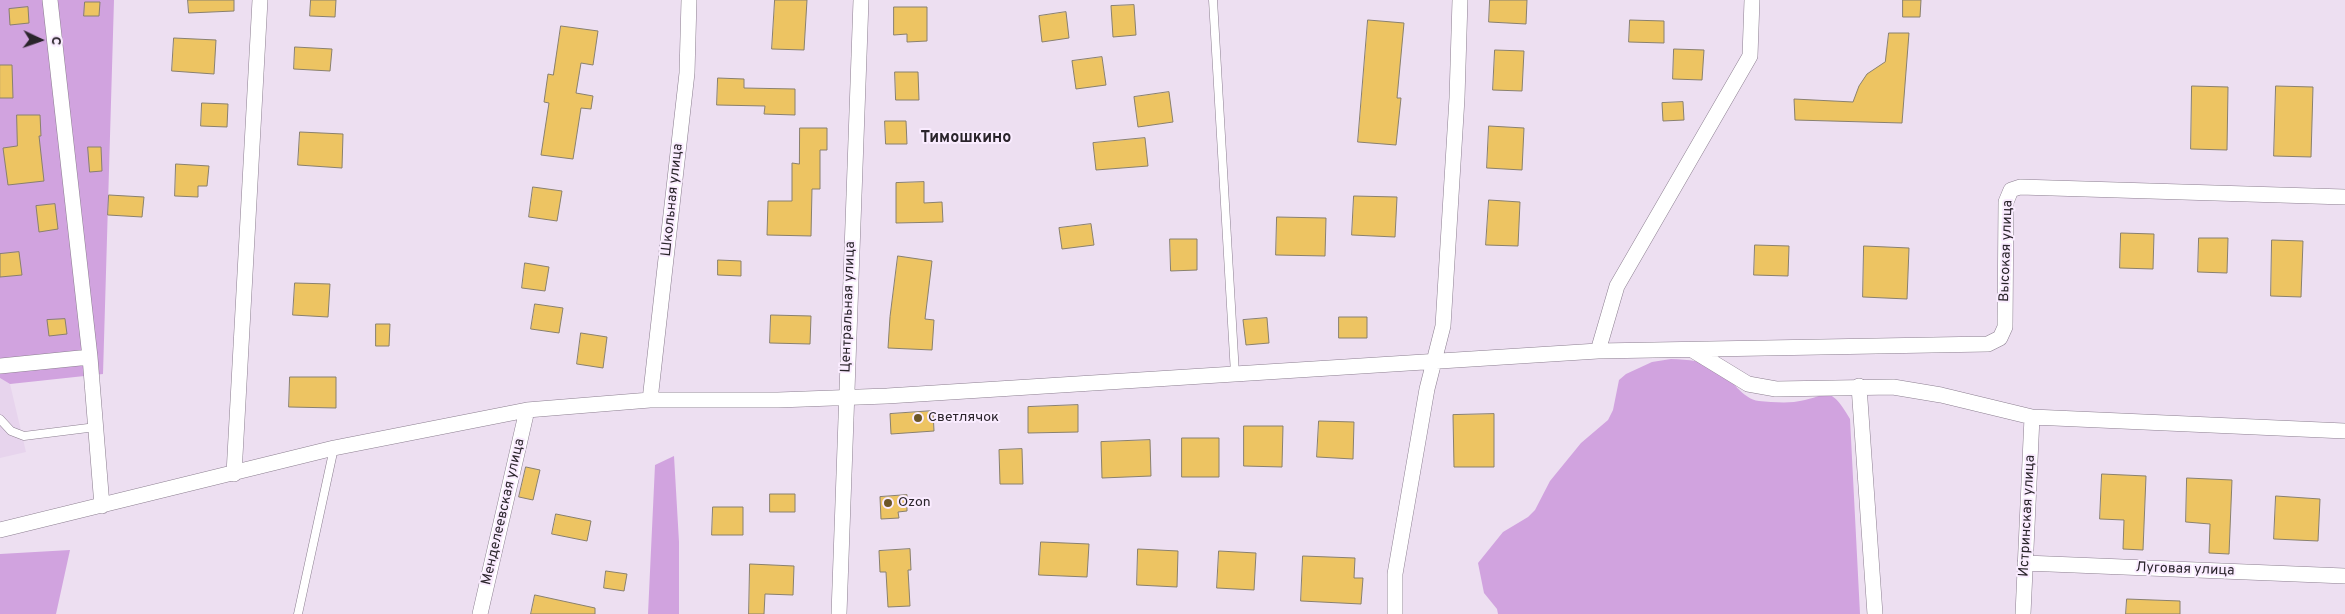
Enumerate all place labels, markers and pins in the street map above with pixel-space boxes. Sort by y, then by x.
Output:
place label: Светлячок [928,410,999,426]
marker: Светлячок [912,412,924,424]
place label: Ozon [898,495,931,511]
marker: Ozon [882,497,894,509]

